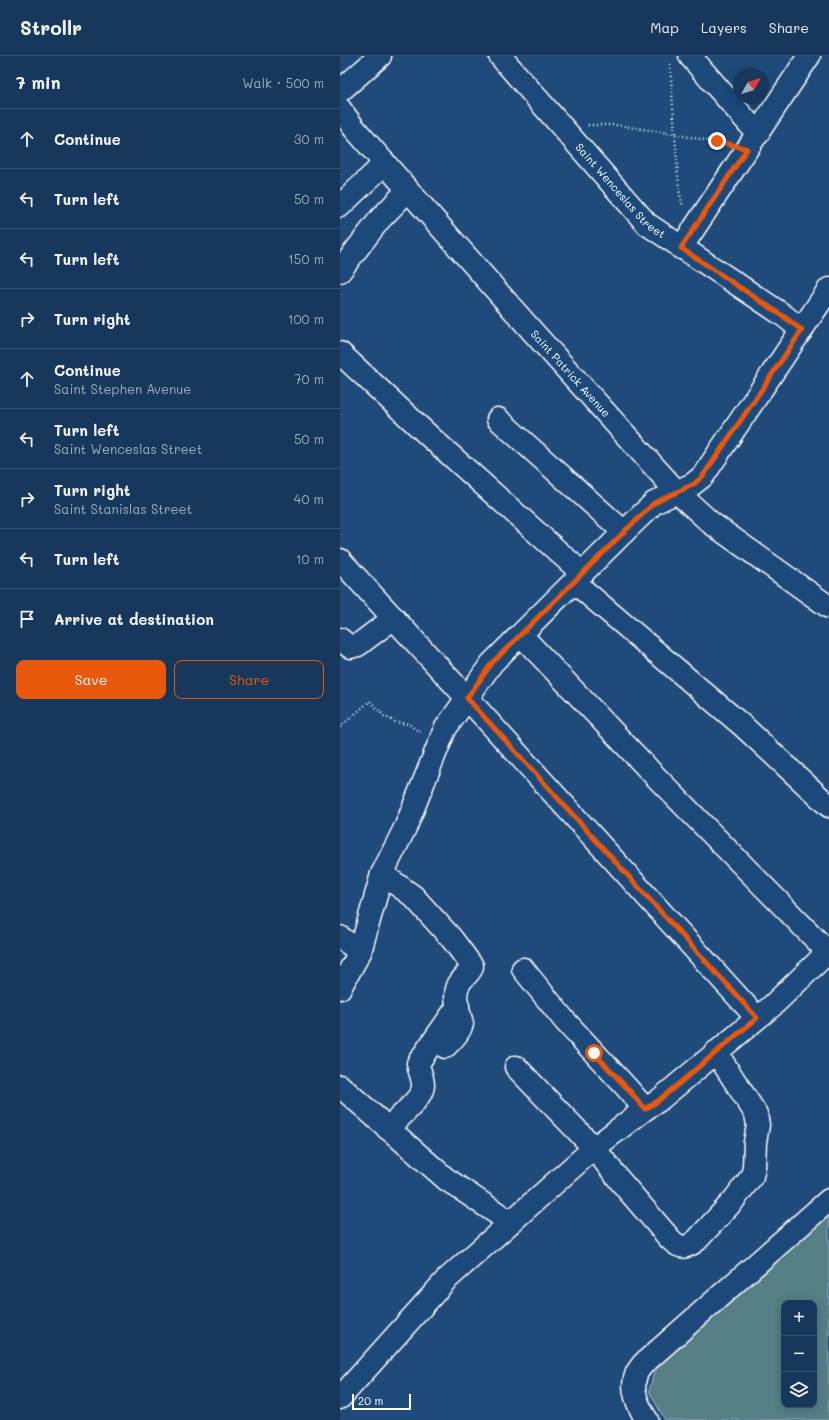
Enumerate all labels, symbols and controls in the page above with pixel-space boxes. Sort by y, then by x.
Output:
text: Strollr [20,15,82,40]
text: Map [650,18,679,37]
text: Layers [701,18,747,37]
text: Share [769,18,809,37]
north arrow [733,68,769,104]
text: 7 min [16,71,61,93]
text: Walk · 500 m [242,74,324,91]
icon: ahead [16,128,38,150]
text: Continue [54,129,121,149]
text: 30 m [294,130,324,147]
route end [708,132,726,150]
street label: Saint Wenceslas Street [573,140,669,241]
icon: left [16,188,38,210]
text: Turn left [54,189,119,209]
text: 50 m [294,190,324,207]
icon: left [16,248,38,270]
text: Turn left [54,249,119,269]
text: 150 m [288,250,324,267]
icon: right [16,308,38,330]
text: Turn right [54,309,131,329]
text: 100 m [288,310,324,327]
street label: Saint Patrick Avenue [528,327,614,420]
text: Continue [54,360,121,380]
icon: ahead [16,368,38,390]
text: 70 m [294,370,324,387]
text: Saint Stephen Avenue [54,380,191,397]
text: Turn left [54,420,119,440]
icon: left [16,428,38,450]
text: 50 m [294,430,324,447]
text: Saint Wenceslas Street [54,440,202,457]
text: Turn right [54,480,131,500]
icon: right [16,488,38,510]
text: 40 m [294,490,324,507]
text: Saint Stanislas Street [54,500,192,517]
icon: left [16,548,38,570]
text: Turn left [54,549,119,569]
text: 10 m [296,550,324,567]
icon: arrive [16,608,38,630]
text: Arrive at destination [54,609,214,629]
button: Save [16,660,166,699]
button: Share [174,660,324,699]
route start [585,1044,603,1062]
map controls [781,1300,817,1408]
button: + [781,1300,817,1336]
button: − [781,1336,817,1372]
button: layers [781,1372,817,1408]
scale bar [352,1392,411,1411]
text: 20 m [358,1393,383,1408]

